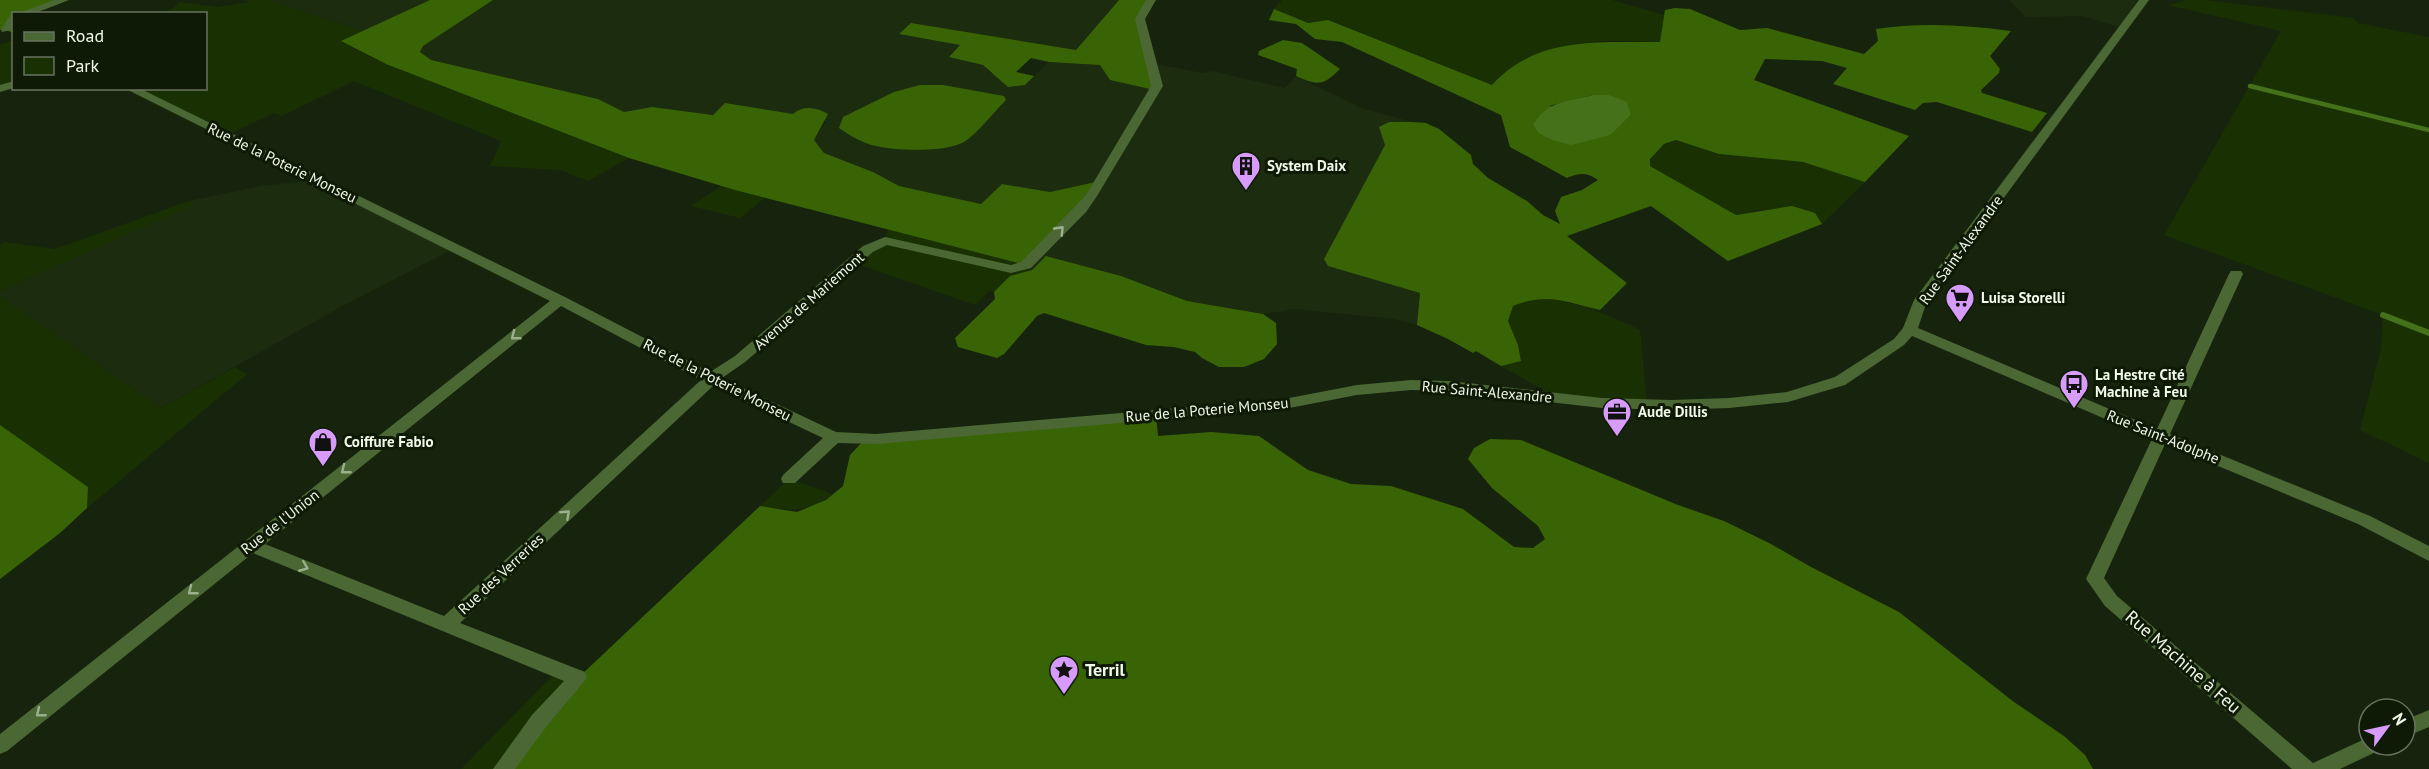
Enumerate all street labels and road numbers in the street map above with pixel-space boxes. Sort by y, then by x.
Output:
street label: Rue de la Poterie Monseu [205,118,360,207]
street label: Rue Saint-Alexandre [1914,191,2007,308]
street label: Avenue de Mariemont [750,247,868,354]
street label: Rue de la Poterie Monseu [640,334,794,425]
street label: Rue Saint-Alexandre [1421,376,1553,407]
street label: Rue de la Poterie Monseu [1125,393,1289,426]
street label: Rue Saint-Adolphe [2104,405,2222,468]
street label: Rue de l'Union [237,485,323,558]
street label: Rue des Verreries [454,529,547,618]
street label: Rue Machine à Feu [2121,605,2246,718]

